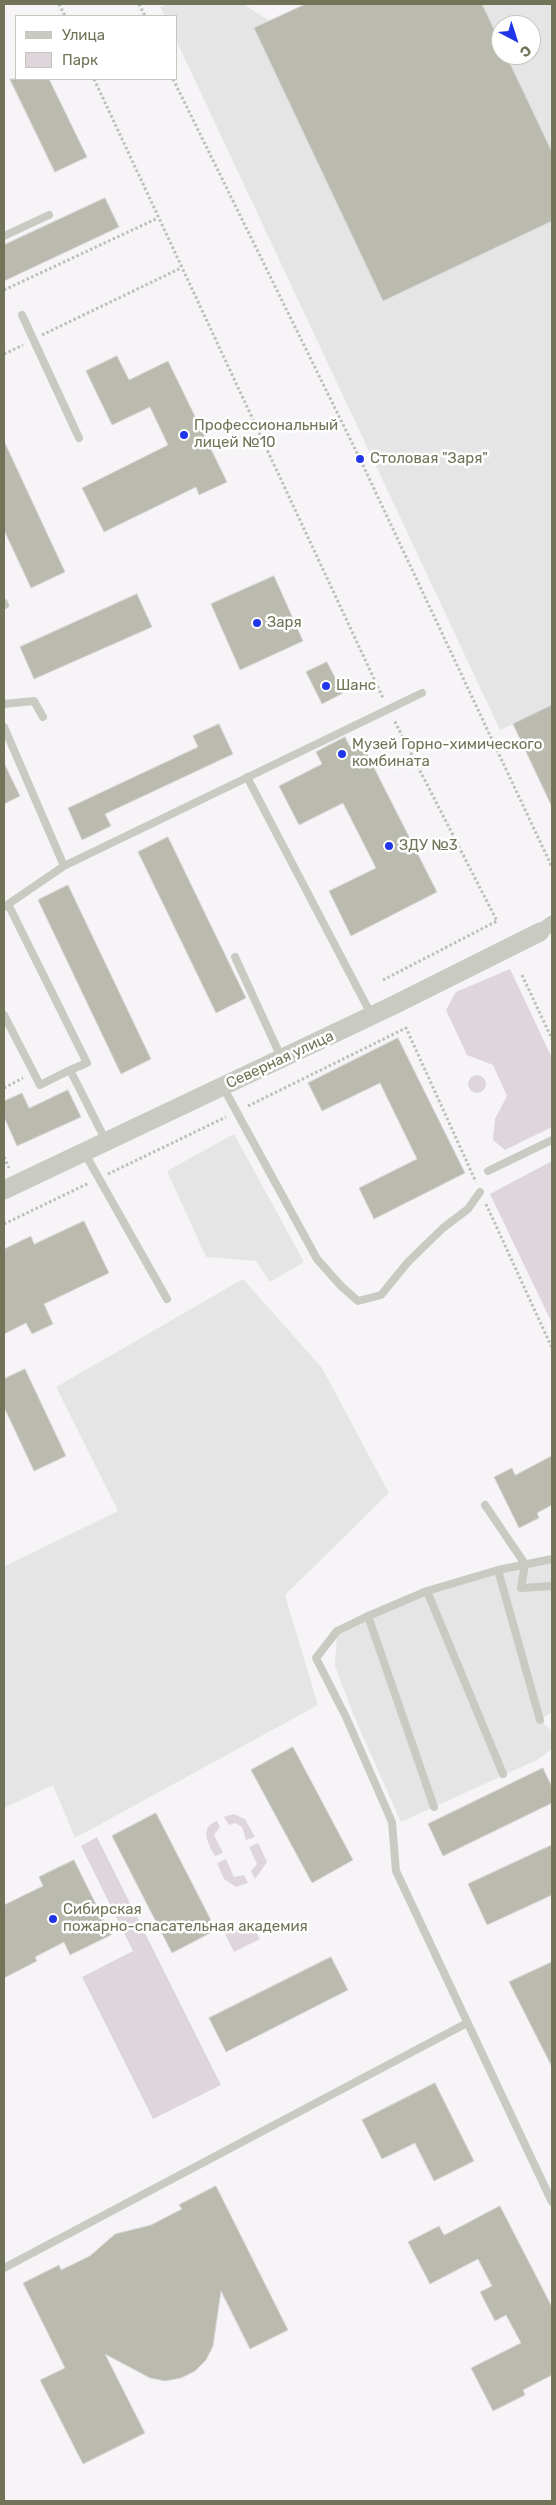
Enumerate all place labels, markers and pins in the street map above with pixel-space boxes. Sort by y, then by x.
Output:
place label: Профессиональный лицей №10 [194,417,338,452]
marker: Профессиональный лицей №10 [178,429,190,441]
place label: Столовая "Заря" [370,450,488,468]
marker: Столовая "Заря" [354,453,366,465]
place label: Заря [267,614,302,632]
marker: Заря [251,617,263,629]
place label: Шанс [336,677,376,695]
marker: Шанс [320,680,332,692]
place label: Музей Горно-химического комбината [352,736,542,771]
marker: Музей Горно-химического комбината [336,748,348,760]
place label: ЗДУ №3 [399,837,458,855]
marker: ЗДУ №3 [383,840,395,852]
place label: Сибирская пожарно-спасательная академия [63,1901,308,1936]
marker: Сибирская пожарно-спасательная академия [47,1913,59,1925]

